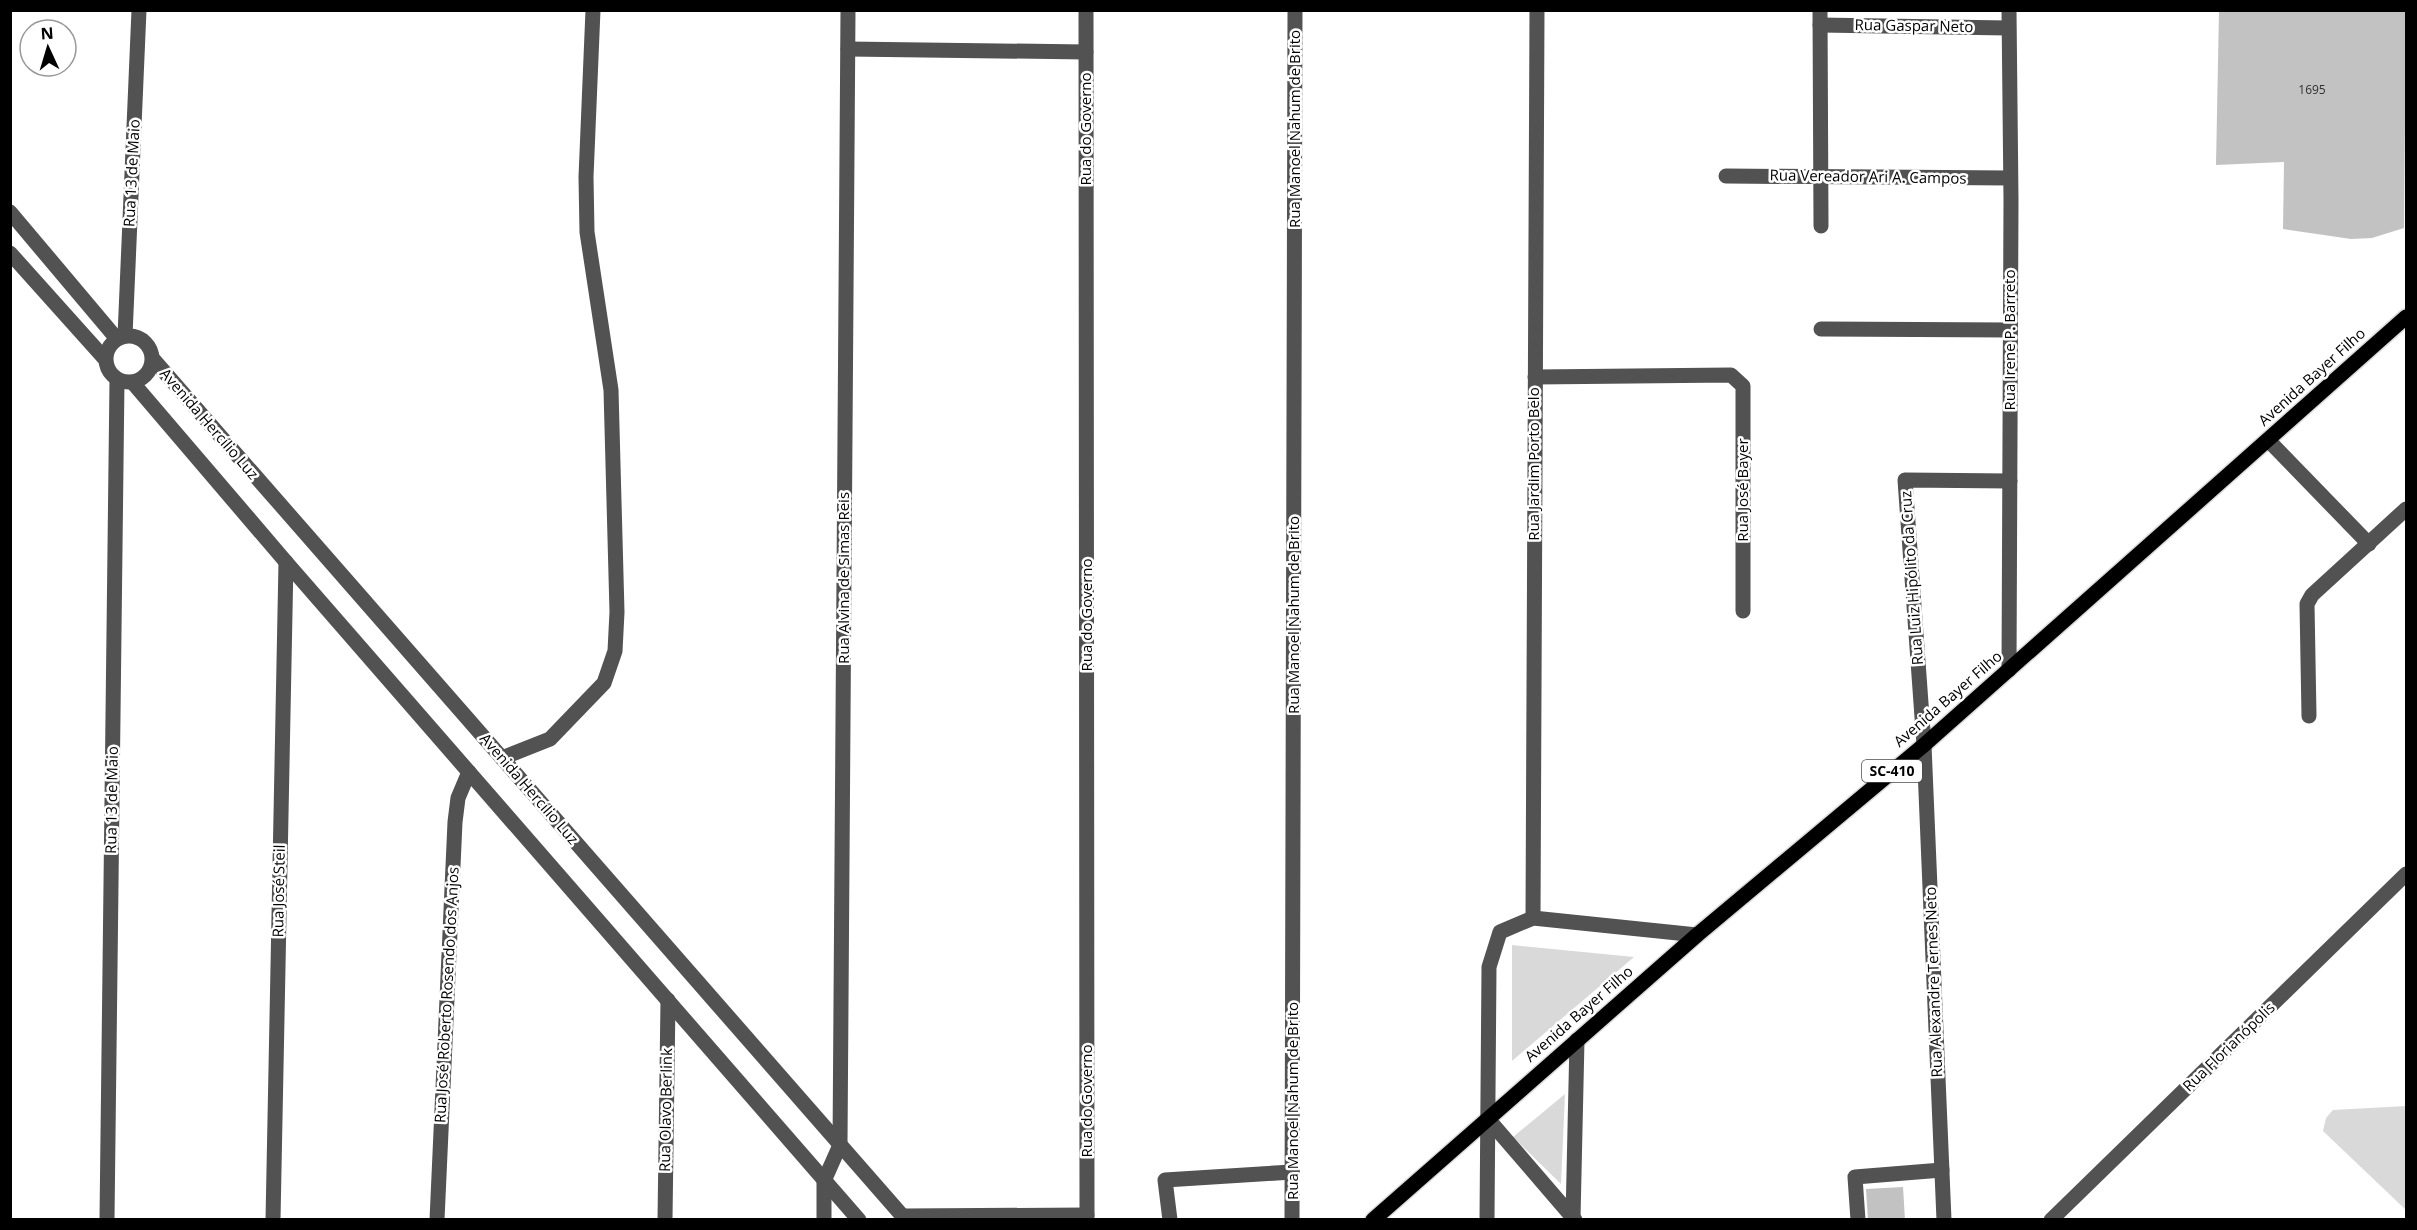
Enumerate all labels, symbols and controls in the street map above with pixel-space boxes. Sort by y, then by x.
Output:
street label: Rua Gaspar Neto [1854,14,1974,36]
north arrow [18,18,78,78]
text: N [40,22,54,44]
street label: Rua Manoel Nahum de Brito [1284,30,1304,228]
street label: Rua do Governo [1075,73,1095,185]
house number: 1695 [2298,81,2326,98]
street label: Rua 13 de Maio [118,119,144,227]
street label: Rua Vereador Ari A. Campos [1769,164,1967,188]
street label: Rua Irene P. Barreto [1999,270,2019,410]
street label: Avenida Bayer Filho [2254,323,2369,430]
street label: Avenida Hercílio Luz [156,364,264,483]
street label: Rua Jardim Porto Belo [1523,387,1543,541]
street label: Rua José Bayer [1732,438,1752,542]
street label: Rua Luiz Hipólito da Cruz [1895,490,1927,666]
street label: Rua Alvina de Simas Reis [833,492,853,664]
street label: Rua Manoel Nahum de Brito [1283,516,1303,714]
street label: Rua do Governo [1076,559,1096,671]
street label: Avenida Bayer Filho [1889,646,2006,751]
street label: Avenida Hercílio Luz [476,729,584,848]
street label: Rua 13 de Maio [100,746,122,854]
road number: SC-410 [1862,760,1922,782]
street label: Rua José Steil [267,844,289,938]
street label: Rua José Roberto Rosendo dos Anjos [429,866,463,1124]
street label: Rua Alexandre Ternes Neto [1920,886,1946,1078]
street label: Avenida Bayer Filho [1520,961,1637,1066]
street label: Rua Florianópolis [2178,997,2279,1095]
street label: Rua Manoel Nahum de Brito [1282,1002,1302,1200]
street label: Rua do Governo [1076,1045,1096,1157]
street label: Rua Olavo Berlink [654,1048,676,1172]

